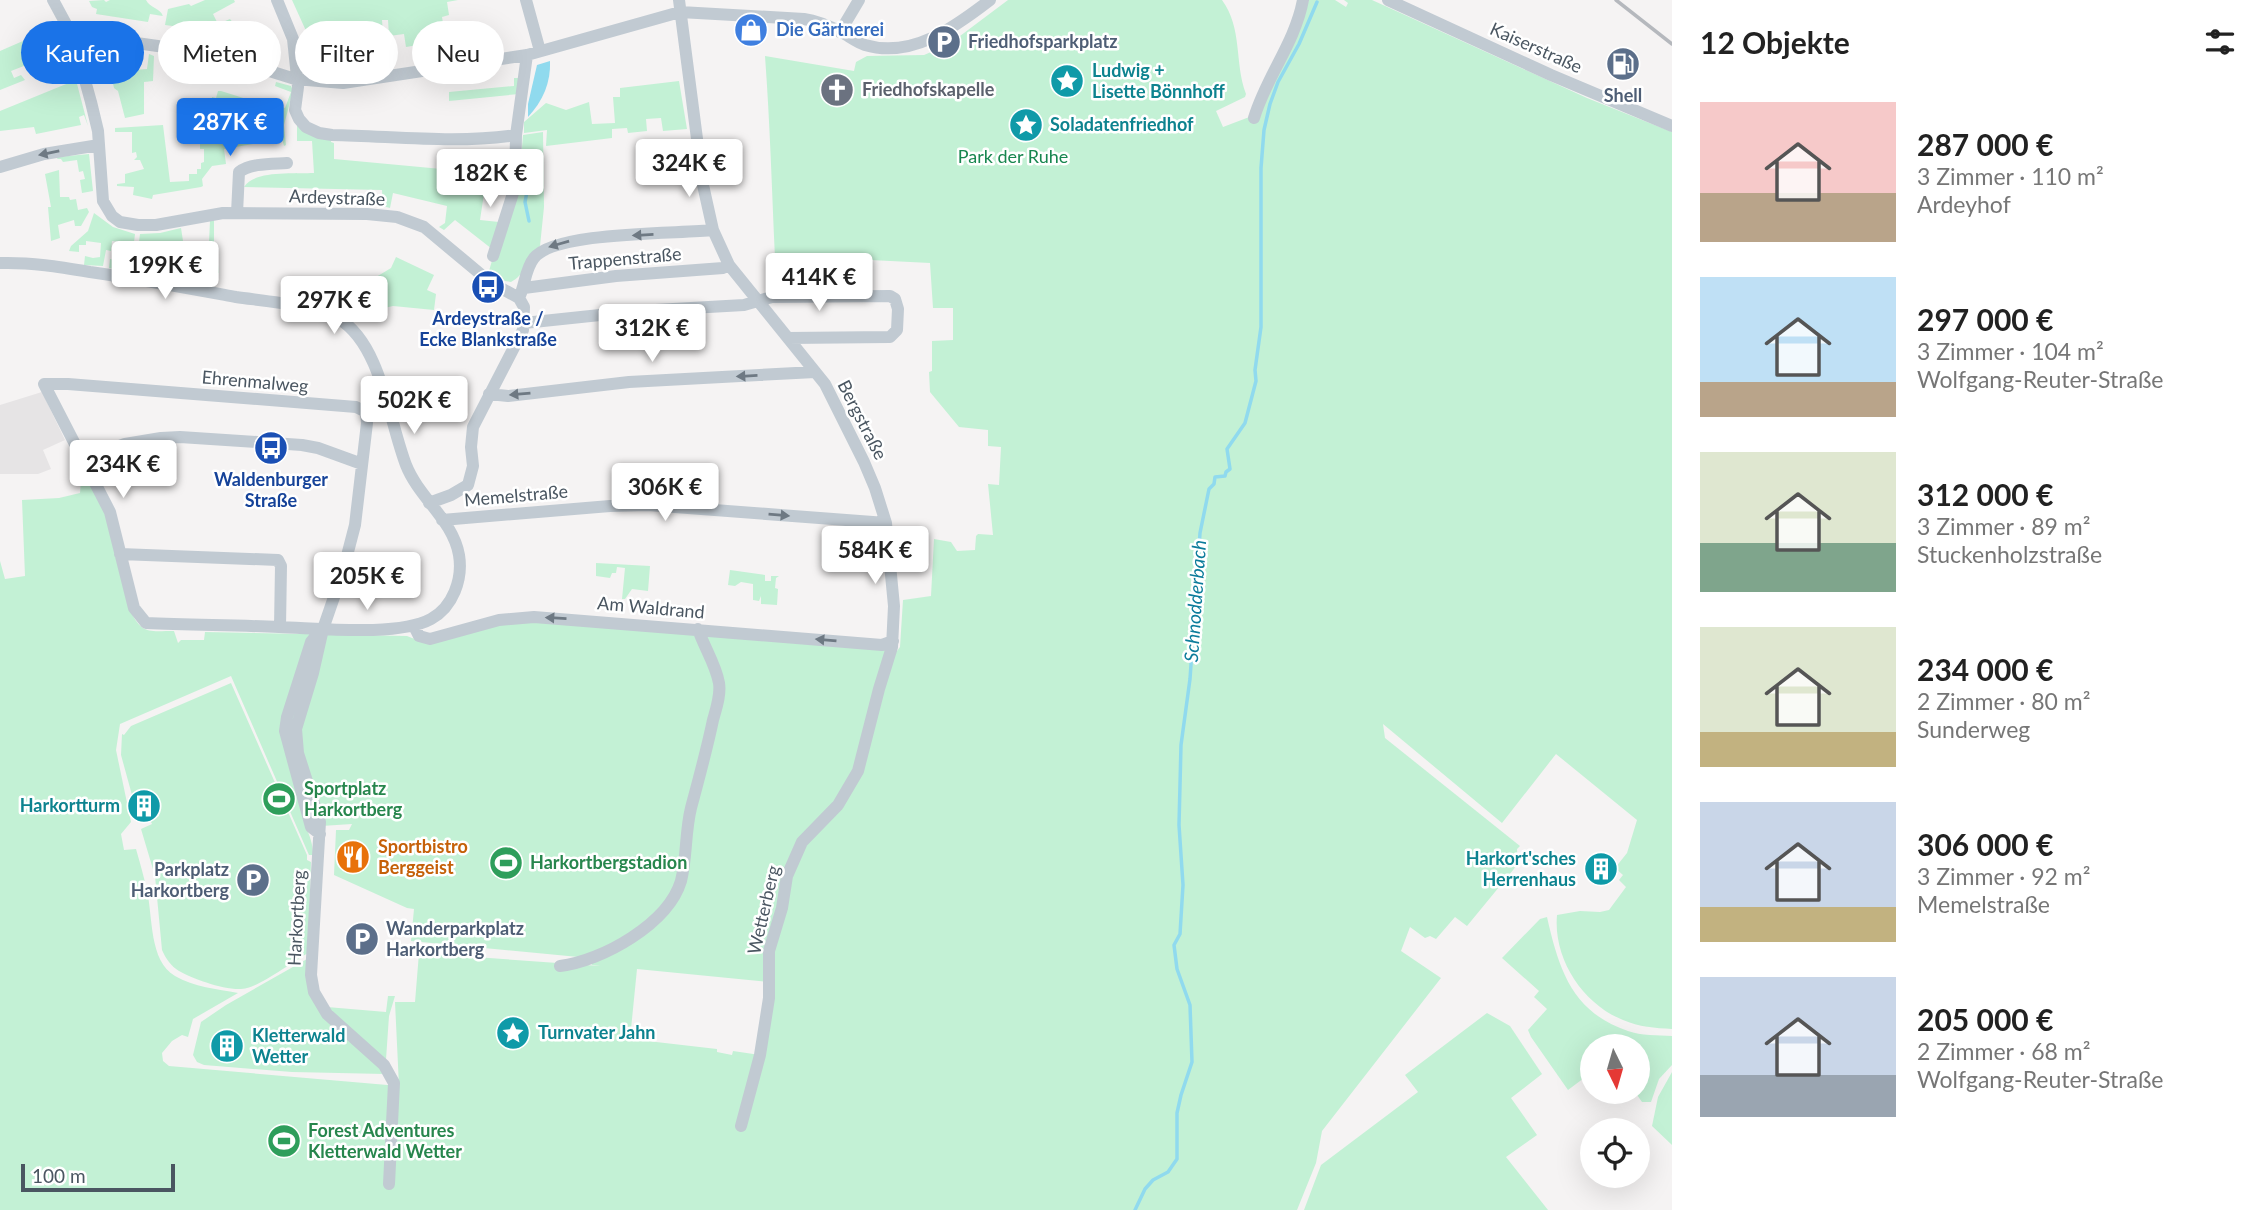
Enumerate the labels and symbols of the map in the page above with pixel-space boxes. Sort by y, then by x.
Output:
shop icon: Die Gärtnerei [732,11,770,49]
street label: Kaiserstraße [1487,17,1586,77]
place label: Die Gärtnerei [776,18,884,40]
parking icon: Friedhofsparkplatz [925,23,963,61]
place label: Friedhofsparkplatz [968,30,1118,52]
fuel station icon: Shell [1604,45,1642,83]
place label: Ludwig + Lisette Bönnhoff [1092,59,1226,102]
place icon: Ludwig + Lisette Bönnhoff [1048,62,1086,100]
church icon: Friedhofskapelle [818,71,856,109]
place label: Friedhofskapelle [862,78,995,100]
place label: Shell [1604,84,1642,106]
pin: 287K € [173,99,287,158]
place icon: Soladatenfriedhof [1007,106,1045,144]
place label: Soladatenfriedhof [1050,113,1194,135]
pin: 324K € [632,140,746,199]
park label: Park der Ruhe [958,145,1068,167]
one-way arrow [38,147,60,158]
pin: 182K € [433,150,547,209]
street label: Ardeystraße [288,184,386,210]
one-way arrow [632,229,654,240]
one-way arrow [548,240,569,250]
pin: 199K € [108,242,222,301]
street label: Trappenstraße [568,242,682,274]
pin: 414K € [762,254,876,313]
bus stop icon: Ardeystraße / Ecke Blankstraße [469,268,507,306]
pin: 297K € [277,276,391,336]
pin: 312K € [595,304,709,364]
place label: Ardeystraße / Ecke Blankstraße [419,307,557,350]
street label: Ehrenmalweg [201,365,309,397]
one-way arrow [735,371,757,382]
pin: 502K € [357,376,471,436]
street label: Bergstraße [834,376,892,463]
one-way arrow [509,389,531,400]
bus stop icon: Waldenburger Straße [252,429,290,467]
pin: 234K € [66,440,180,500]
pin: 306K € [608,463,722,523]
place label: Waldenburger Straße [214,468,328,511]
street label: Memelstraße [463,480,569,510]
one-way arrow [768,510,790,521]
pin: 584K € [818,526,932,586]
water label: Schnodderbach [1179,539,1210,663]
pin: 205K € [310,552,424,612]
street label: Am Waldrand [596,591,706,623]
one-way arrow [545,613,567,624]
one-way arrow [815,634,837,645]
place label: Sportplatz Harkortberg [304,777,403,820]
sports icon: Sportplatz Harkortberg [260,780,298,818]
building icon: Harkortturm [125,787,163,825]
place label: Harkortturm [20,794,120,816]
place label: Sportbistro Berggeist [378,835,468,878]
restaurant icon: Sportbistro Berggeist [334,838,372,876]
sports icon: Harkortbergstadion [487,844,525,882]
place label: Harkort'sches Herrenhaus [1466,847,1576,890]
building icon: Harkort'sches Herrenhaus [1582,850,1620,888]
place label: Harkortbergstadion [530,851,687,873]
place label: Parkplatz Harkortberg [131,858,229,901]
parking icon: Parkplatz Harkortberg [234,861,272,899]
street label: Wetterberg [742,863,784,956]
street label: Harkortberg [283,869,310,967]
place label: Wanderparkplatz Harkortberg [386,917,524,960]
parking icon: Wanderparkplatz Harkortberg [343,920,381,958]
place icon: Turnvater Jahn [494,1014,532,1052]
place label: Turnvater Jahn [538,1021,656,1043]
place label: Kletterwald Wetter [252,1024,345,1067]
building icon: Kletterwald Wetter [208,1027,246,1065]
north arrow [1580,1034,1650,1104]
place label: Forest Adventures Kletterwald Wetter [308,1119,462,1162]
sports icon: Forest Adventures Kletterwald Wetter [265,1122,303,1160]
scale bar [21,1161,175,1193]

